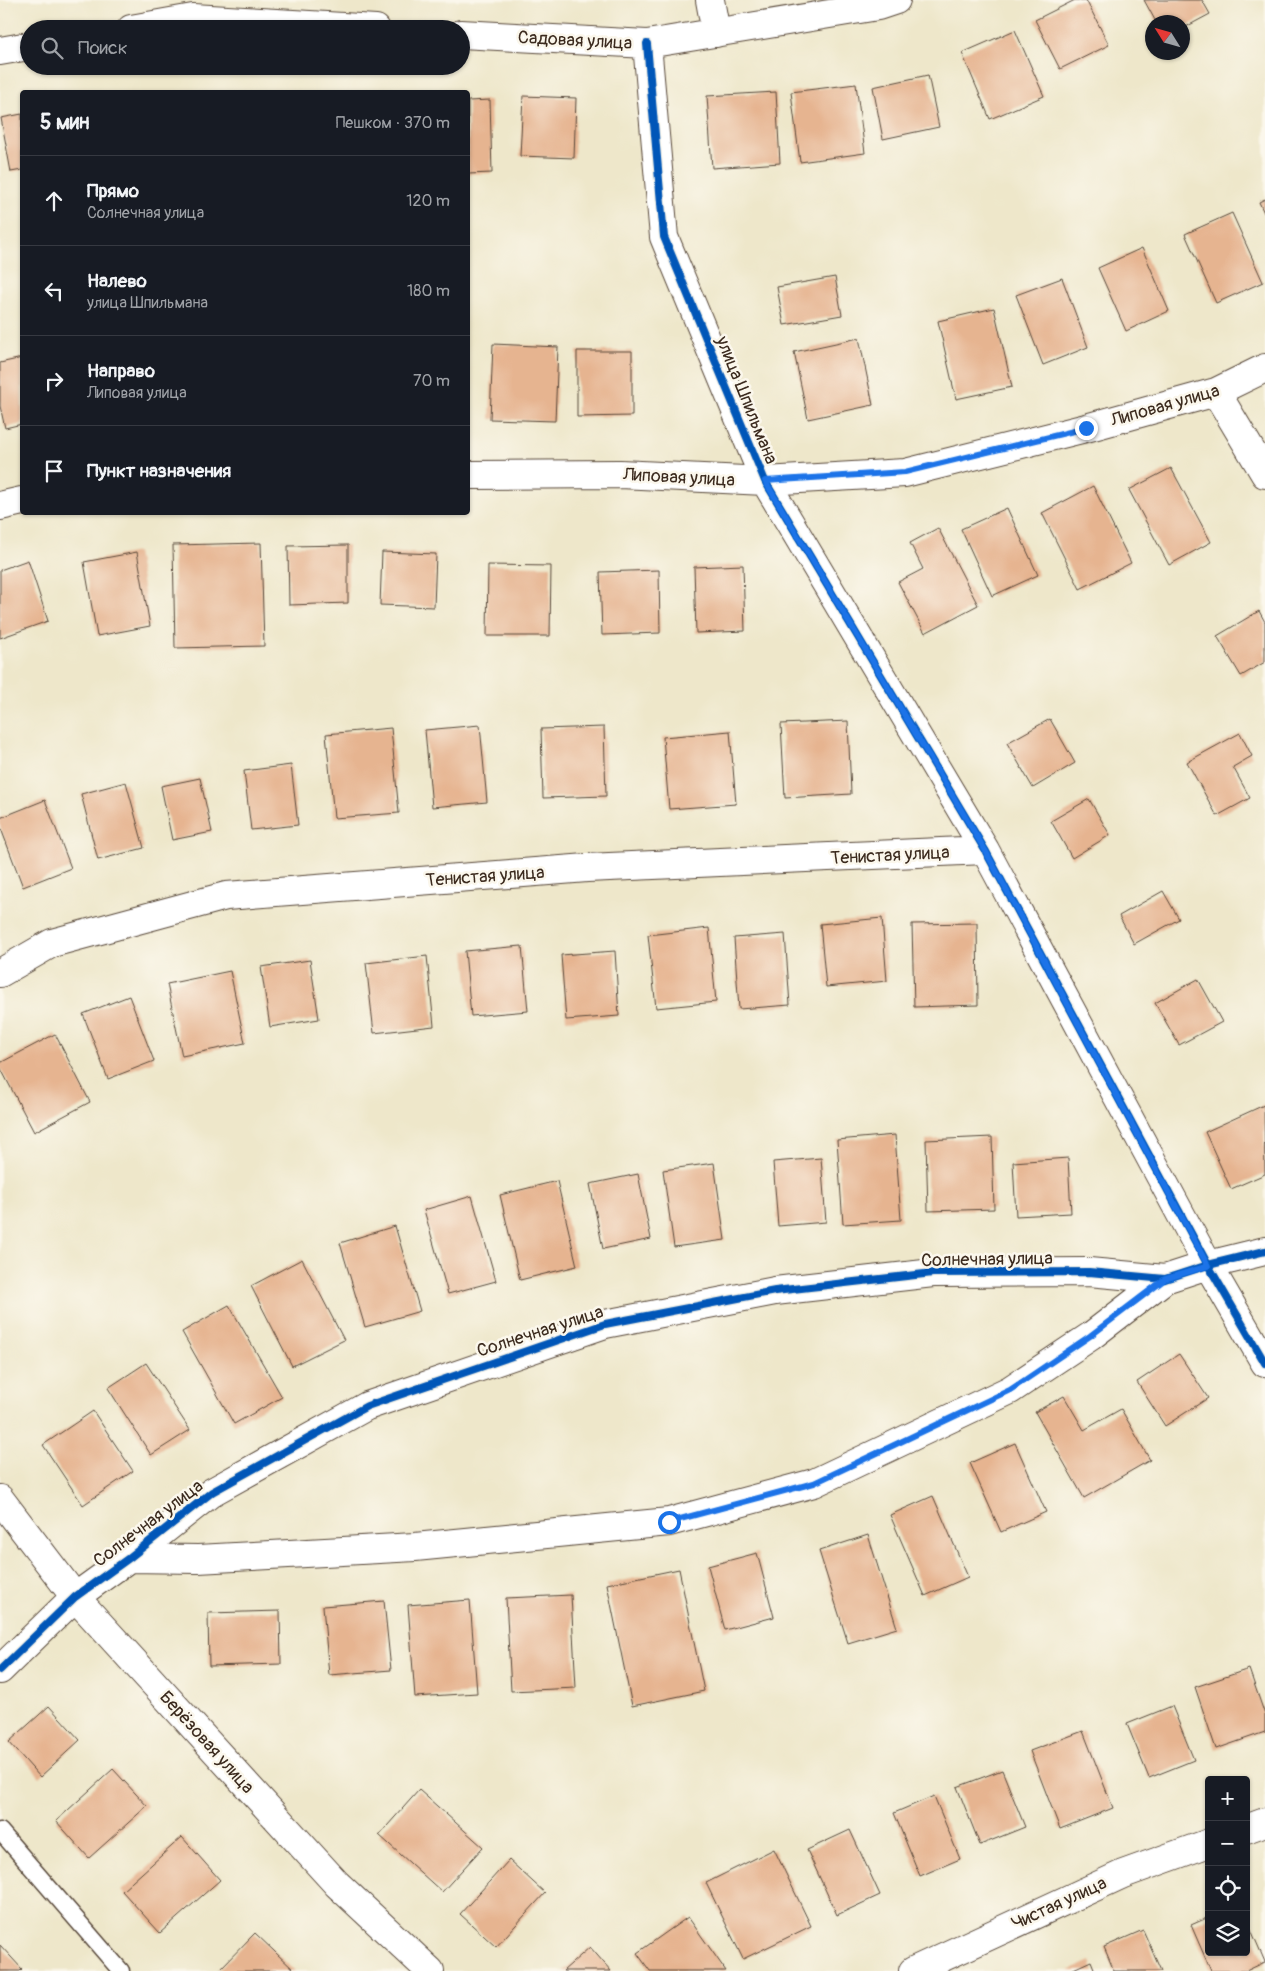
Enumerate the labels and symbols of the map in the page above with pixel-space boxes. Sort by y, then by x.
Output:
north arrow [1145,15,1190,60]
street label: Садовая улица [517,26,633,55]
street label: улица Шпильмана [710,332,783,468]
street label: Липовая улица [1107,379,1222,432]
route end [1075,417,1098,440]
street label: Липовая улица [621,463,736,492]
street label: Тенистая улица [830,841,950,870]
street label: Тенистая улица [425,861,545,892]
street label: Солнечная улица [921,1247,1053,1272]
street label: Солнечная улица [474,1300,606,1363]
street label: Солнечная улица [89,1475,208,1572]
route start [658,1511,681,1534]
street label: Берёзовая улица [154,1686,259,1799]
street label: Чистая улица [1008,1871,1110,1935]

